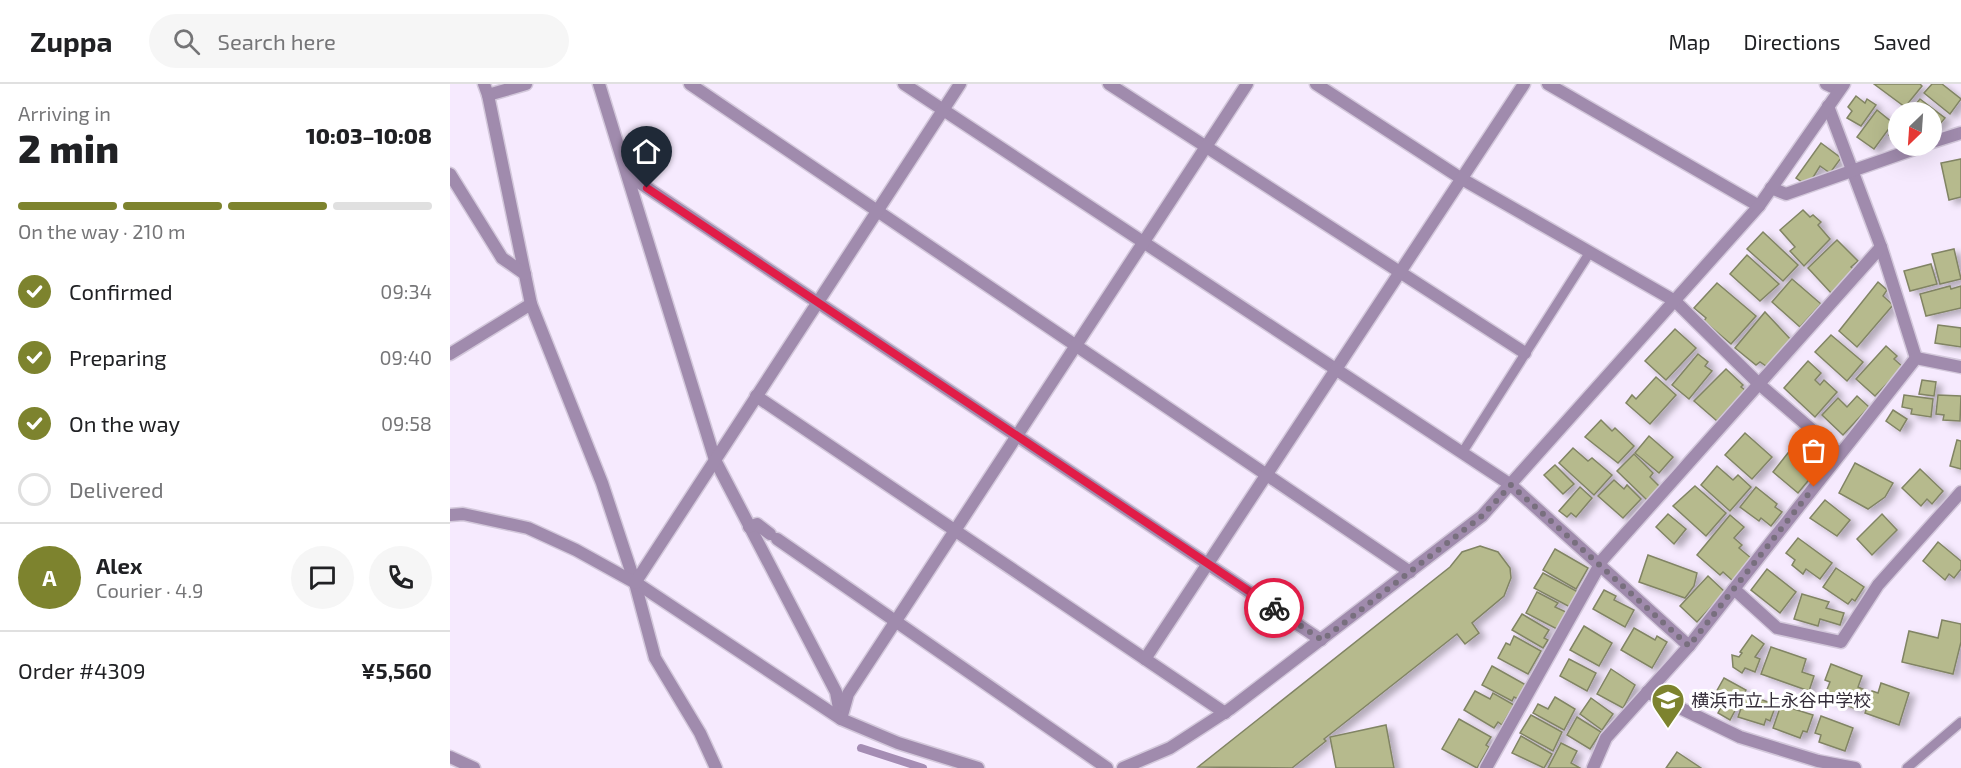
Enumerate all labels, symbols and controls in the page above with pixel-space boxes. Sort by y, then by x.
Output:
search box [149,14,569,68]
text: Zuppa [30,24,113,58]
icon: search [170,25,203,58]
text: Search here [218,28,336,54]
text: Map [1668,29,1711,54]
text: Directions [1744,29,1840,54]
text: Saved [1873,29,1931,54]
text: Arriving in [18,101,111,125]
north arrow [1888,102,1942,156]
map controls [1888,102,1942,156]
text: 10:03–10:08 [306,122,432,148]
text: 2 min [18,124,119,171]
pin [621,126,672,188]
icon: home [630,135,663,168]
text: On the way · 210 m [18,219,186,243]
icon: check [18,275,51,308]
text: Confirmed [69,278,173,304]
text: 09:34 [380,279,432,303]
icon: check [18,341,51,374]
text: Preparing [69,344,167,370]
text: 09:40 [379,345,432,369]
icon: check [18,407,51,440]
text: On the way [69,410,180,436]
text: 09:58 [381,411,432,435]
pin [1788,425,1839,487]
icon: bag [1797,434,1830,467]
text: Delivered [69,476,164,502]
button: chat [291,546,354,609]
button: phone [369,546,432,609]
text: Alex [96,552,142,578]
text: A [42,564,57,590]
text: Courier · 4.9 [96,578,203,602]
courier [1244,578,1304,638]
icon: bike [1258,592,1291,625]
text: Order #4309 [18,657,146,683]
text: ¥5,560 [361,657,432,683]
school or university icon: 横浜市立上永谷中学校 [1650,682,1686,729]
place label: 横浜市立上永谷中学校 [1691,689,1871,711]

